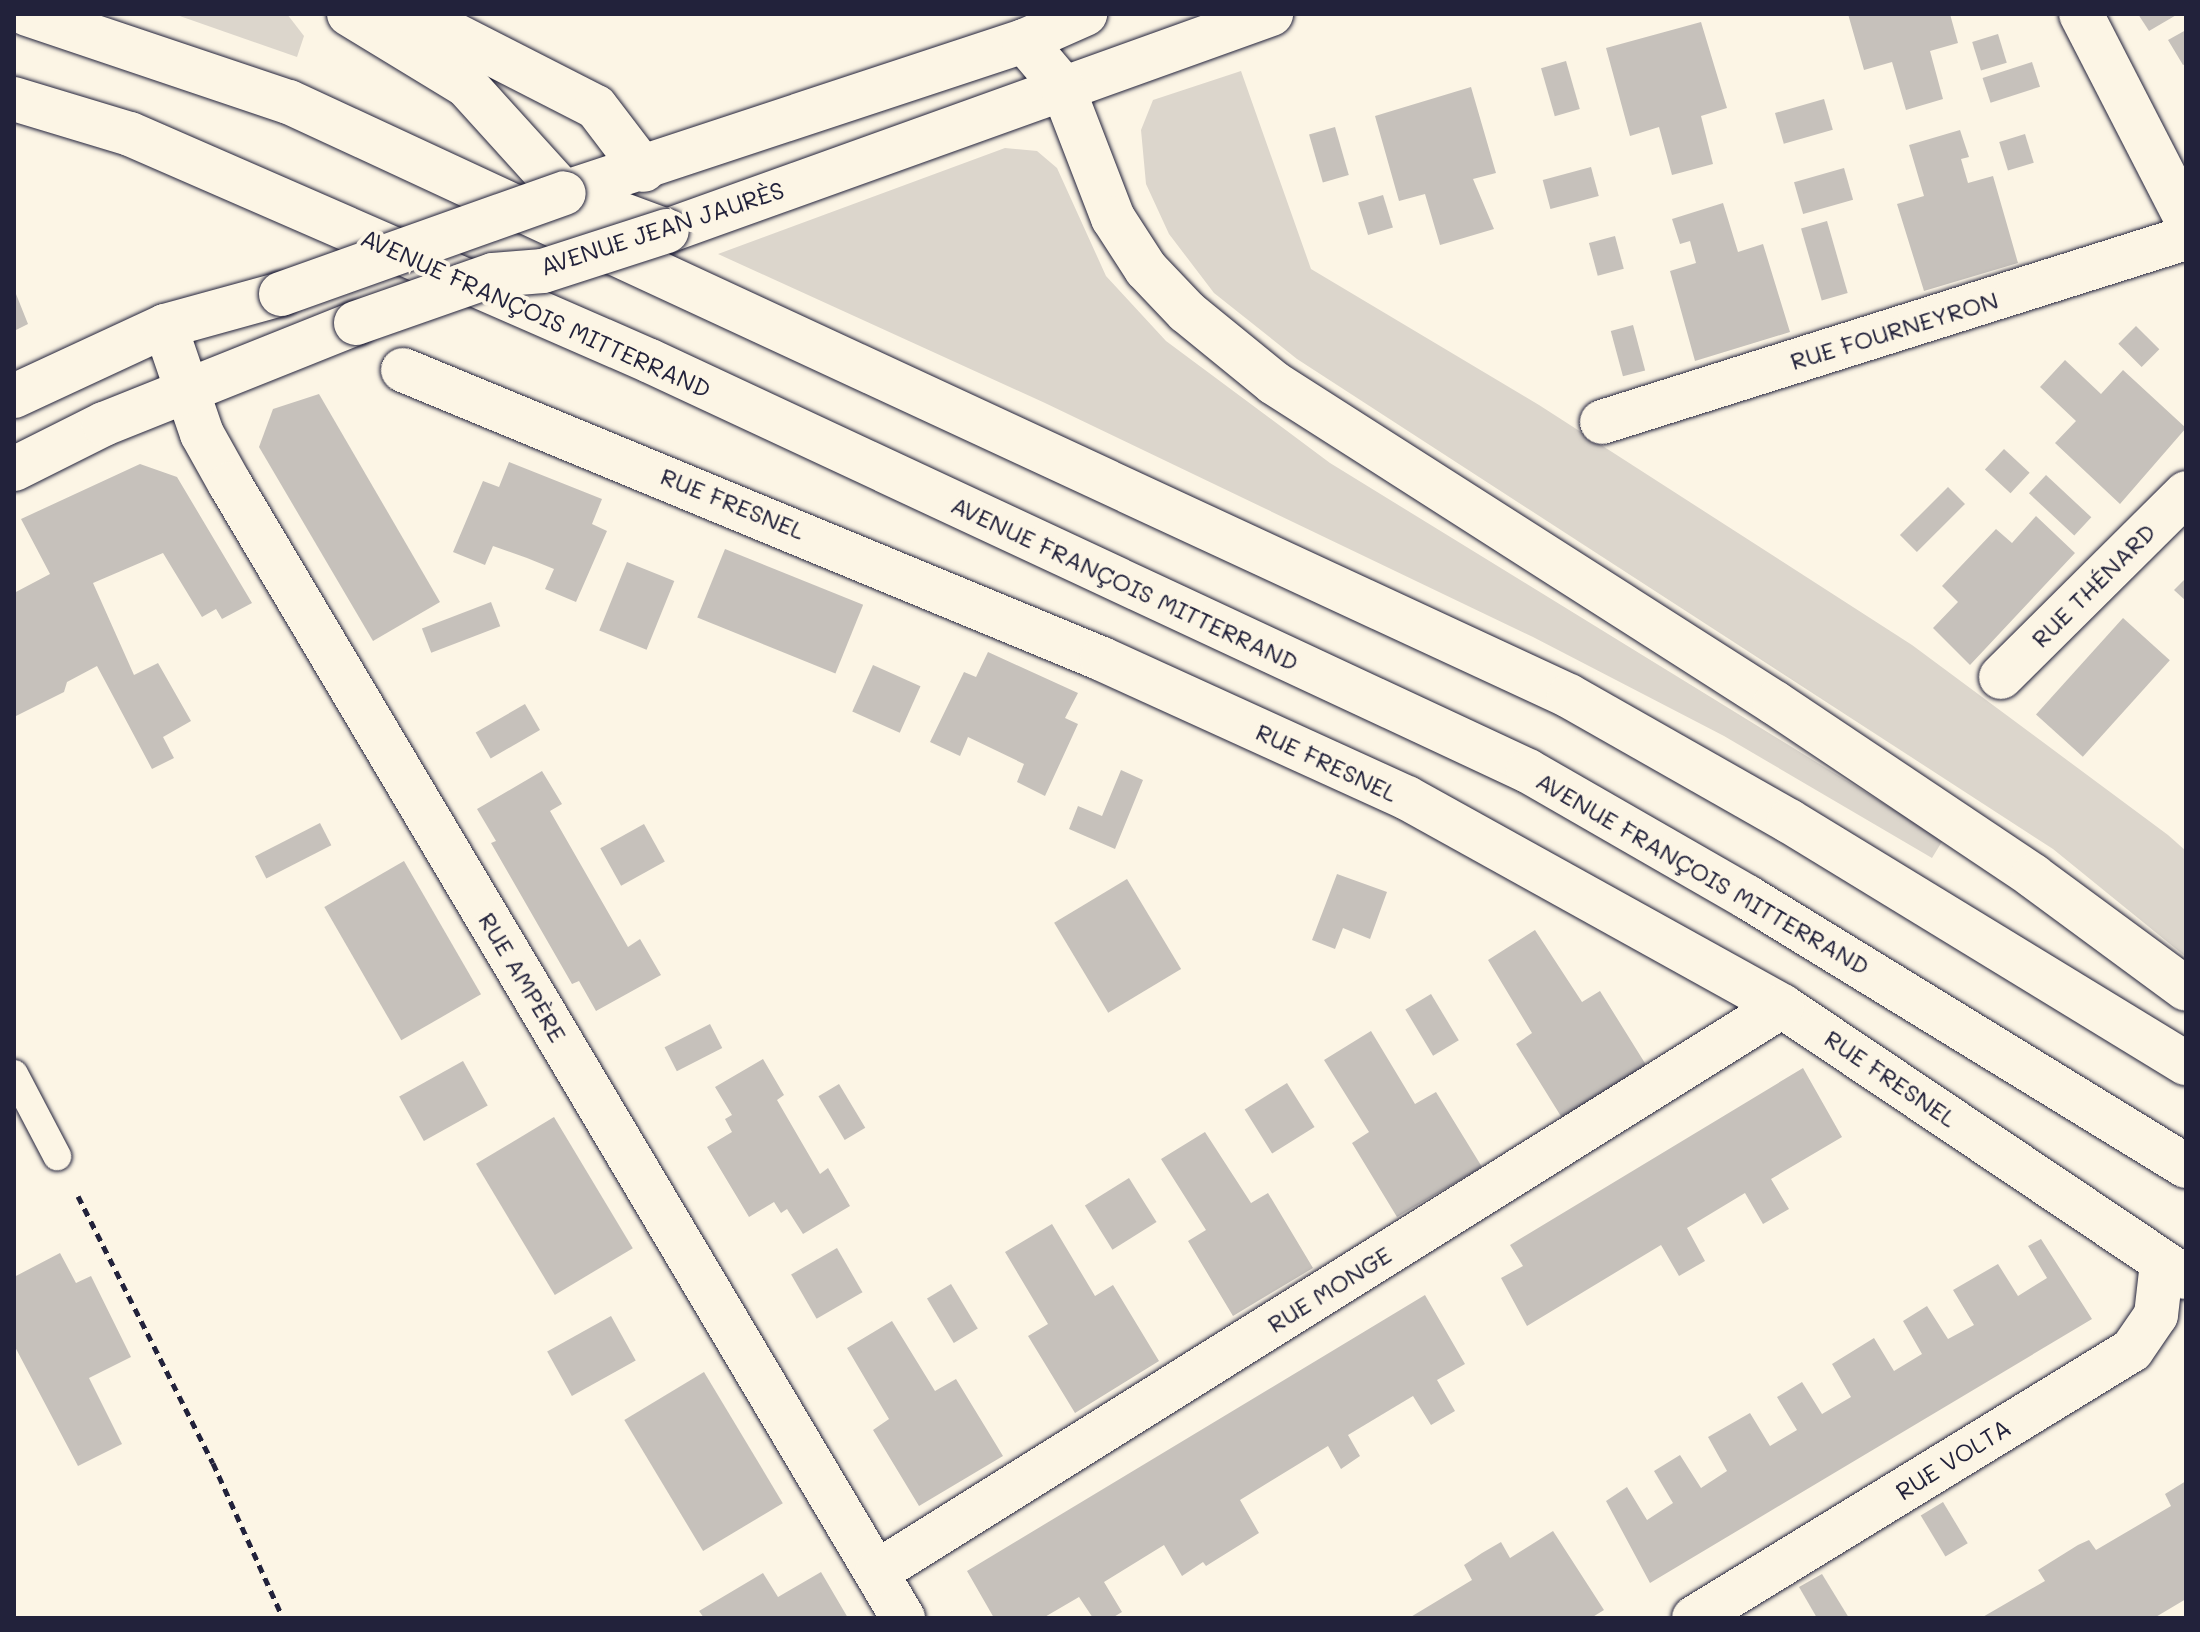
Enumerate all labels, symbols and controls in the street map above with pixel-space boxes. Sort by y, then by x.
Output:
street label: AVENUE JEAN JAURÈS [536,175,788,281]
street label: AVENUE FRANÇOIS MITTERRAND [357,223,715,403]
street label: RUE FOURNEYRON [1787,285,2001,375]
street label: RUE FRESNEL [657,461,809,545]
street label: AVENUE FRANÇOIS MITTERRAND [947,490,1303,676]
street label: RUE THÉNARD [2025,517,2161,653]
street label: RUE FRESNEL [1252,717,1402,807]
street label: AVENUE FRANÇOIS MITTERRAND [1531,766,1875,980]
street label: RUE AMPÈRE [473,907,573,1047]
street label: RUE FRESNEL [1820,1023,1962,1133]
street label: RUE MONGE [1262,1240,1396,1338]
street label: RUE VOLTA [1890,1412,2016,1506]

